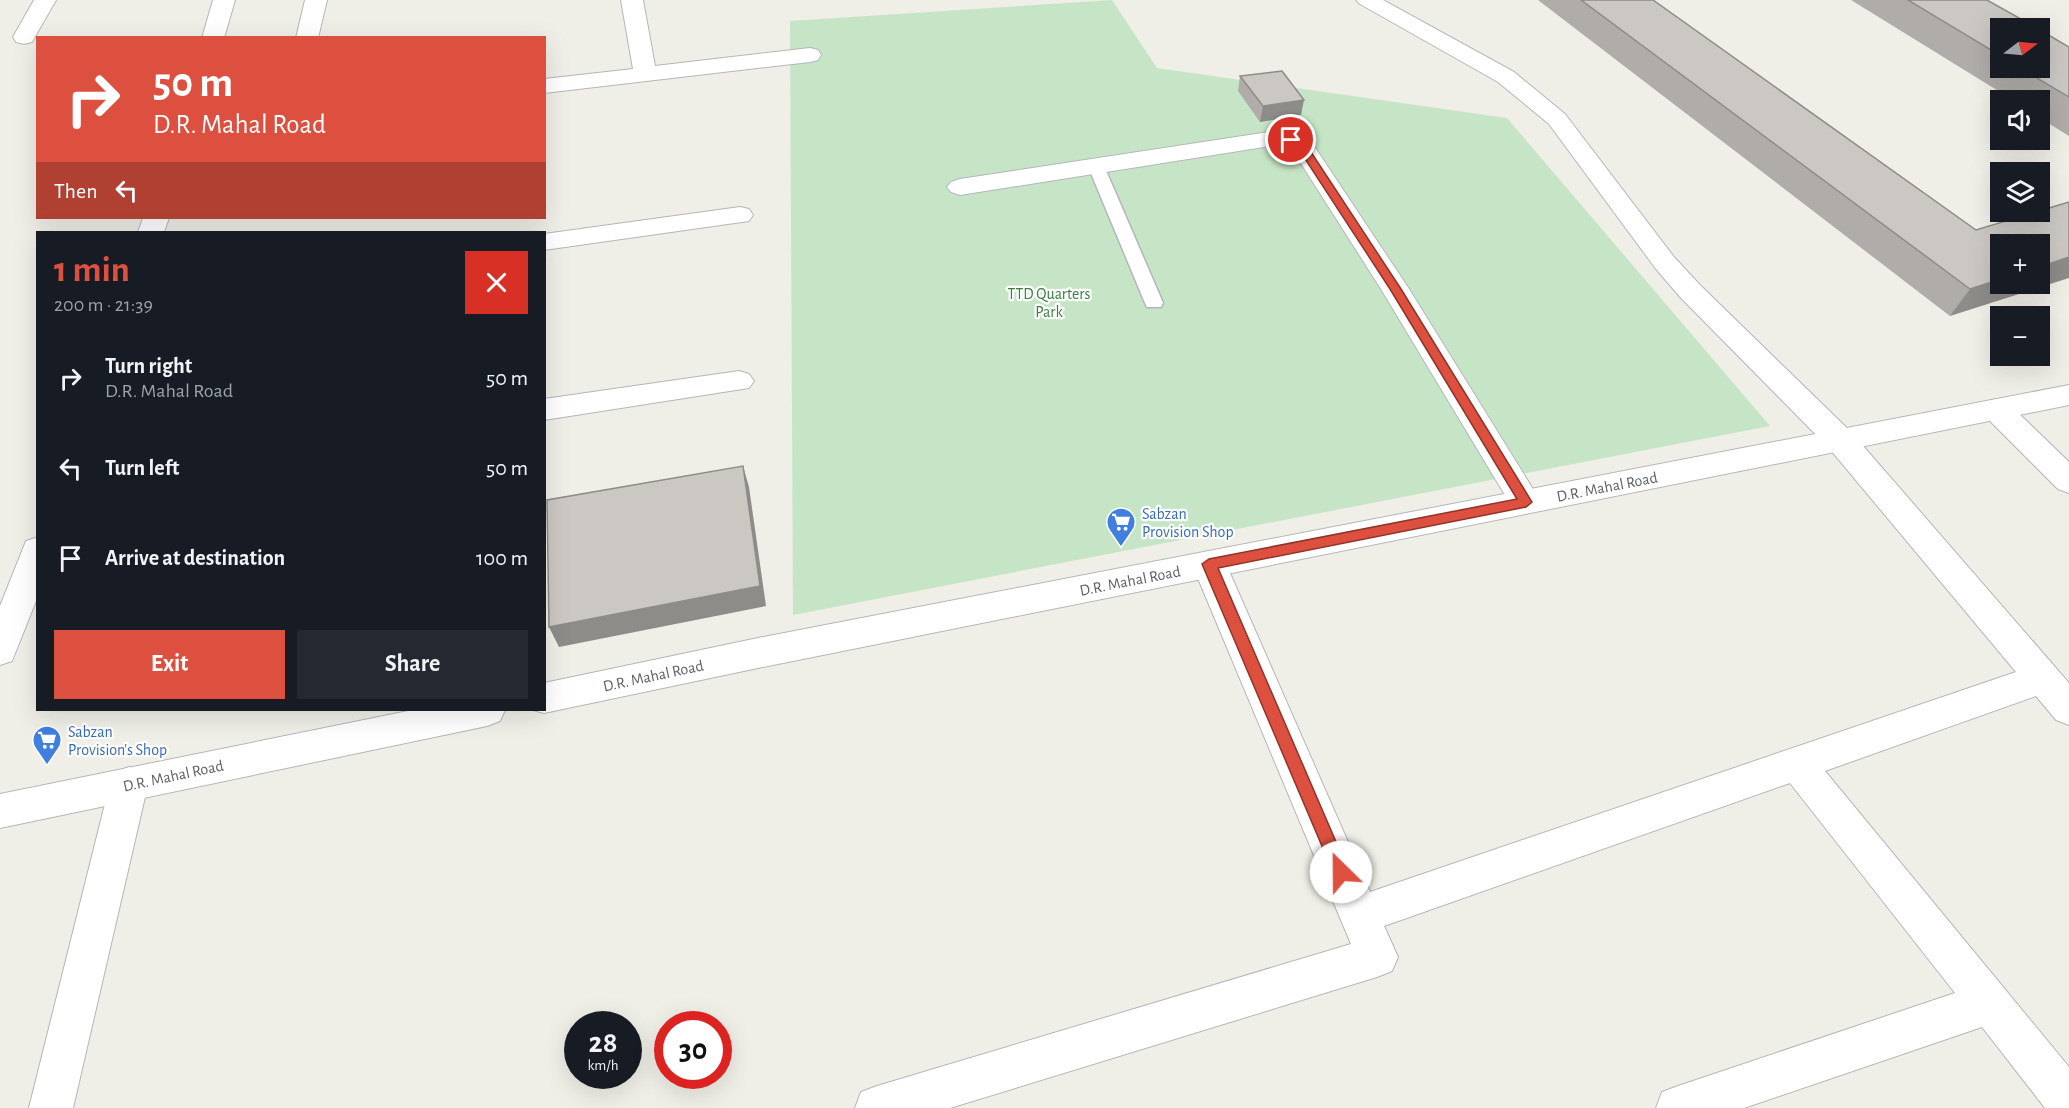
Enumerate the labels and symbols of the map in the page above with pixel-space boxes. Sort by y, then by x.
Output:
north arrow [1990,18,2050,78]
pin [1265,114,1316,165]
park label: TTD Quarters Park [1008,286,1090,320]
street label: D.R. Mahal Road [1555,469,1659,505]
supermarket icon: Sabzan Provision Shop [1105,506,1137,548]
place label: Sabzan Provision Shop [1142,506,1234,540]
street label: D.R. Mahal Road [1078,563,1182,599]
street label: D.R. Mahal Road [601,658,705,694]
supermarket icon: Sabzan Provision's Shop [31,724,63,766]
place label: Sabzan Provision's Shop [68,724,167,758]
street label: D.R. Mahal Road [121,758,225,794]
position arrow [1309,840,1373,904]
speed limit sign: 30 [654,1011,732,1089]

